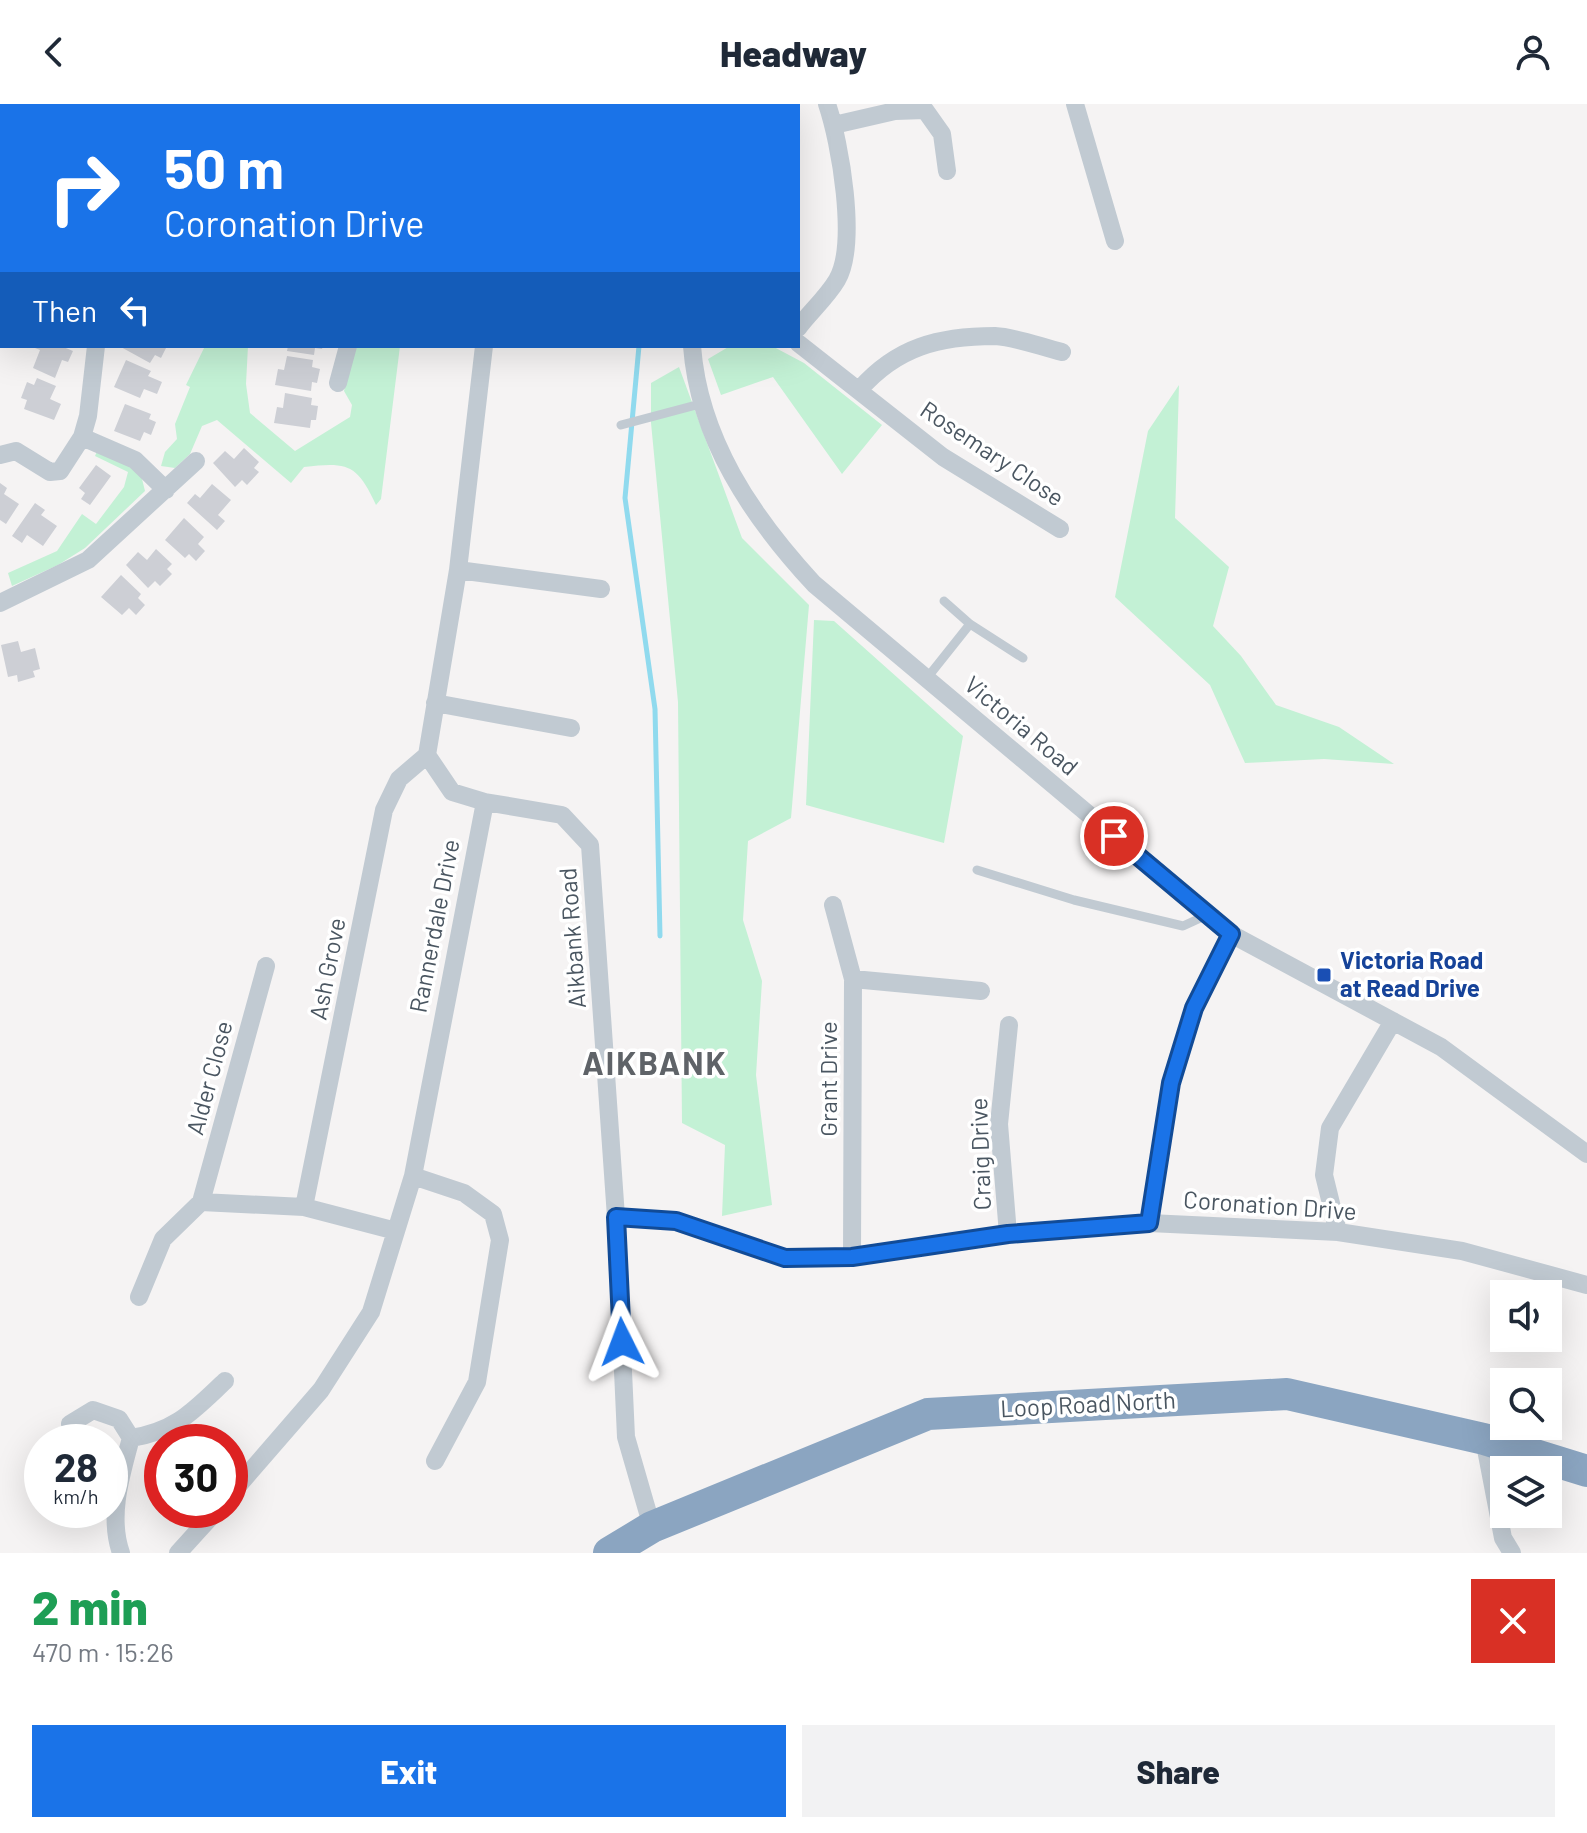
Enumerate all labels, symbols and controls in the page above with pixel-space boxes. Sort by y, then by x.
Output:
icon: back [32,30,76,74]
icon: person [1511,30,1555,74]
text: Headway [720,31,867,74]
text: 50 m [164,133,284,200]
icon: right [32,136,136,240]
text: Coronation Drive [164,201,424,244]
icon: left [113,288,157,332]
text: Then [32,292,97,328]
street label: Rosemary Close [916,394,1070,511]
street label: Victoria Road [959,669,1085,781]
pin [1080,802,1148,870]
icon: arrive [1092,814,1136,858]
street label: Rannerdale Drive [403,837,465,1015]
street label: Aikbank Road [552,867,591,1009]
street label: Ash Grove [302,915,351,1022]
place label: Victoria Road at Read Drive [1340,945,1483,1002]
marker: Victoria Road at Read Drive [1315,966,1333,984]
street label: Alder Close [179,1017,238,1138]
street label: Grant Drive [813,1021,842,1137]
district label: AIKBANK [582,1043,728,1081]
street label: Craig Drive [963,1097,996,1211]
street label: Coronation Drive [1183,1184,1358,1225]
map controls [1490,1280,1562,1528]
button: sound [1490,1280,1562,1352]
position arrow [580,1300,664,1384]
button: search [1490,1368,1562,1440]
street label: Loop Road North [999,1384,1176,1423]
speed limit sign: 30 [144,1424,248,1528]
text: 28 [54,1442,98,1490]
button: layers [1490,1456,1562,1528]
text: km/h [53,1484,99,1508]
text: 2 min [32,1577,148,1635]
button: close [1471,1579,1555,1663]
text: 470 m · 15:26 [32,1636,174,1667]
button: Exit [32,1725,786,1817]
button: Share [802,1725,1555,1817]

